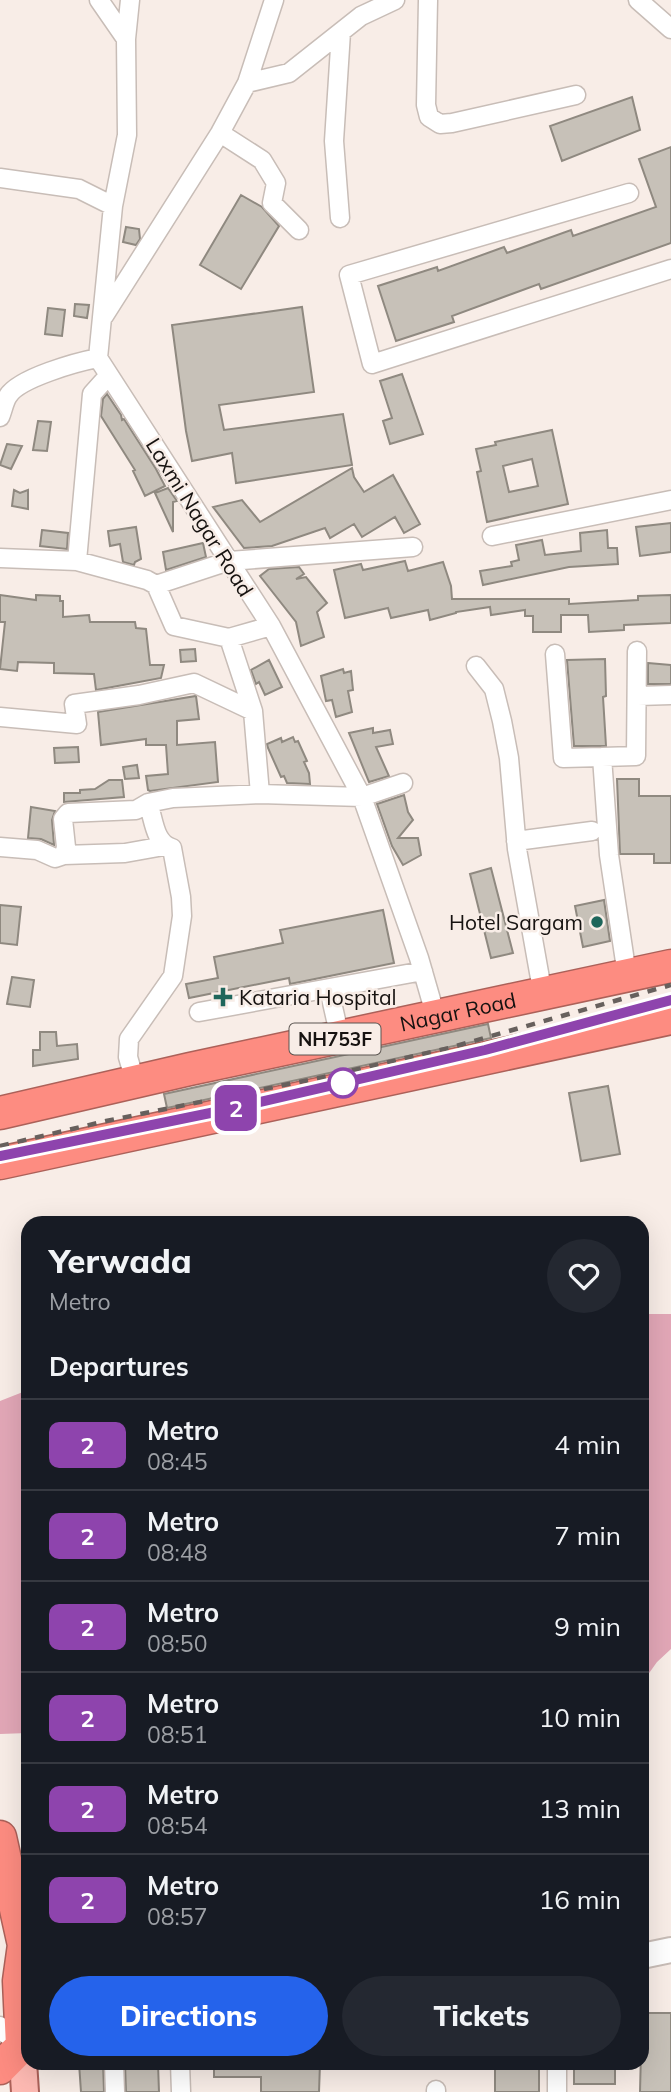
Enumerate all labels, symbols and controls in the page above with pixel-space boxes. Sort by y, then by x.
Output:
street label: Laxmi Nagar Road [141,433,259,601]
place label: Hotel Sargam [449,909,583,935]
marker: Hotel Sargam [589,914,605,930]
place label: Kataria Hospital [239,984,397,1010]
marker: Kataria Hospital [213,987,233,1007]
street label: Nagar Road [397,987,518,1037]
road number: NH753F [290,1023,380,1054]
unlabelled marker [328,1068,358,1098]
line badge: 2 [213,1085,259,1131]
text: 2 [229,1093,243,1123]
button: heart [547,1239,621,1313]
text: Yerwada [49,1240,192,1281]
text: Metro [49,1287,111,1316]
text: Departures [49,1350,189,1383]
text: Metro [147,1414,219,1447]
text: 4 min [554,1428,621,1461]
text: 2 [80,1430,95,1460]
text: 08:45 [147,1447,207,1476]
text: Metro [147,1505,219,1538]
text: 7 min [554,1519,621,1552]
text: 2 [80,1521,95,1551]
text: 08:48 [147,1538,207,1567]
text: Metro [147,1596,219,1629]
text: 9 min [554,1610,621,1643]
text: 2 [80,1612,95,1642]
text: 08:50 [147,1629,207,1658]
text: Metro [147,1687,219,1720]
text: 10 min [539,1701,621,1734]
text: 2 [80,1703,95,1733]
text: 08:51 [147,1720,207,1749]
text: Metro [147,1778,219,1811]
text: 13 min [539,1792,621,1825]
text: 2 [80,1794,95,1824]
text: 08:54 [147,1811,207,1840]
text: Metro [147,1869,219,1902]
text: 16 min [539,1883,621,1916]
text: 2 [80,1885,95,1915]
text: 08:57 [147,1902,207,1931]
button: Directions [49,1976,328,2056]
button: Tickets [342,1976,621,2056]

